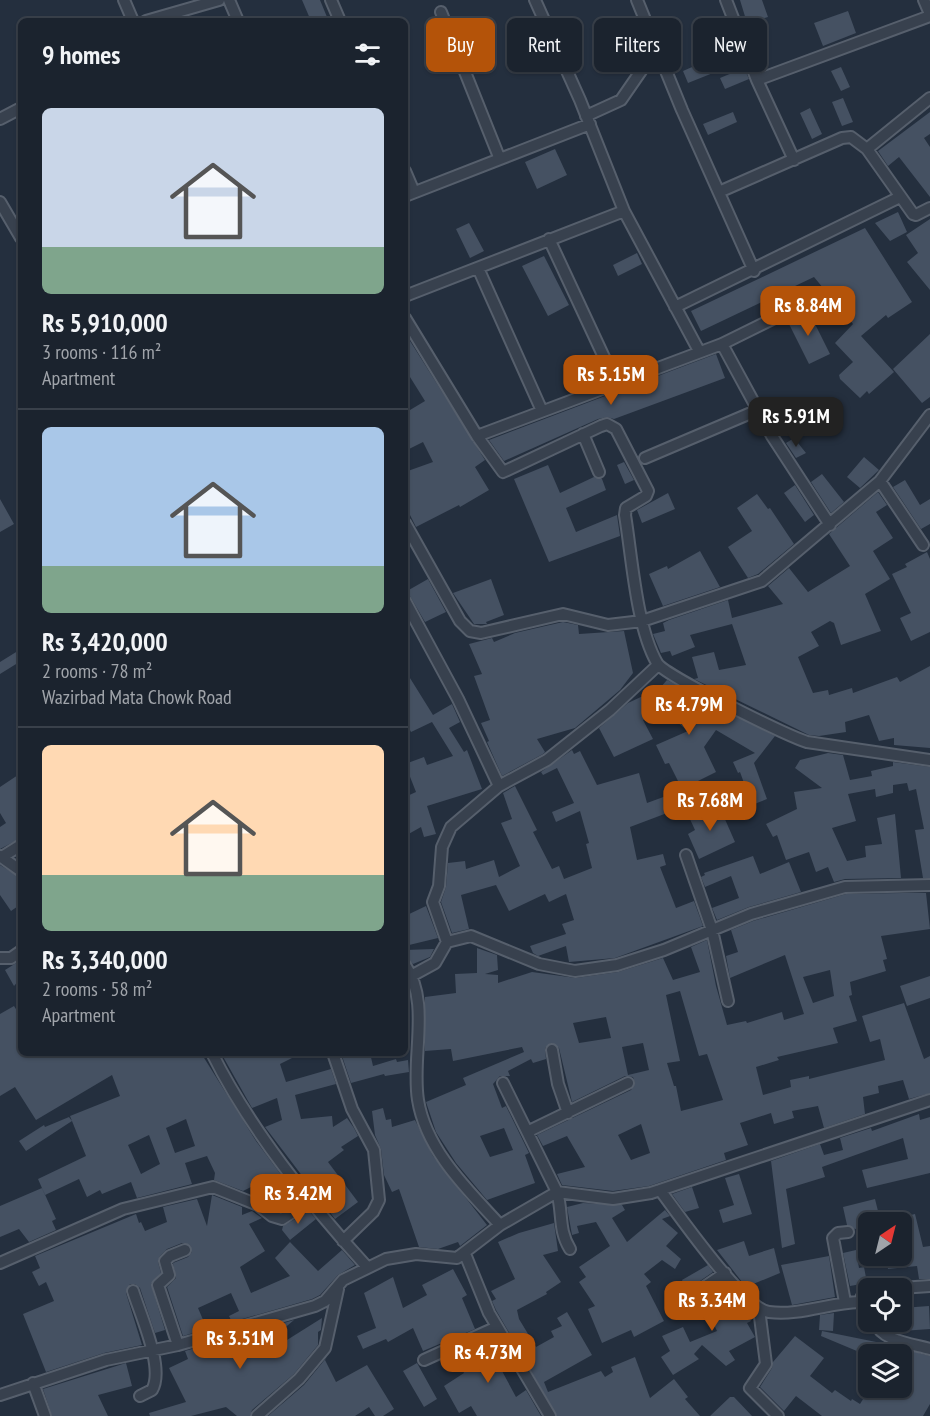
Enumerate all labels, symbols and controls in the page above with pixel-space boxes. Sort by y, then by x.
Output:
chip: Buy [426,18,495,72]
chip: Rent [507,18,582,72]
chip: Filters [594,18,681,72]
chip: New [693,18,767,72]
text: 9 homes [42,38,120,71]
icon: filters [351,38,384,71]
icon: home [159,147,267,255]
pin: Rs 8.84M [746,286,870,337]
text: Rs 8.84M [774,292,842,318]
text: Rs 5,910,000 [42,306,168,339]
text: 3 rooms · 116 m² [42,339,161,365]
pin: Rs 5.15M [549,355,673,406]
text: Rs 5.15M [577,361,645,387]
text: Apartment [42,365,115,391]
pin: Rs 5.91M [734,397,858,448]
text: Rs 5.91M [762,403,830,429]
icon: home [159,466,267,574]
text: Rs 3,420,000 [42,625,168,658]
text: 2 rooms · 78 m² [42,658,152,684]
text: Wazirbad Mata Chowk Road [42,684,232,710]
pin: Rs 4.79M [627,685,751,736]
text: Rs 4.79M [655,691,723,717]
pin: Rs 7.68M [648,781,772,832]
icon: home [159,784,267,892]
text: Rs 7.68M [677,787,743,813]
text: Rs 3,340,000 [42,943,168,976]
text: 2 rooms · 58 m² [42,976,152,1002]
text: Apartment [42,1002,115,1028]
pin: Rs 3.42M [236,1174,360,1225]
text: Rs 3.42M [264,1180,332,1206]
north arrow [858,1212,912,1266]
map controls [858,1212,912,1398]
button: locate [858,1278,912,1332]
pin: Rs 3.34M [650,1281,774,1332]
text: Rs 3.34M [678,1287,746,1313]
pin: Rs 3.51M [178,1319,302,1370]
text: Rs 3.51M [206,1325,274,1351]
pin: Rs 4.73M [426,1333,550,1384]
text: Rs 4.73M [454,1339,522,1365]
button: layers [858,1344,912,1398]

